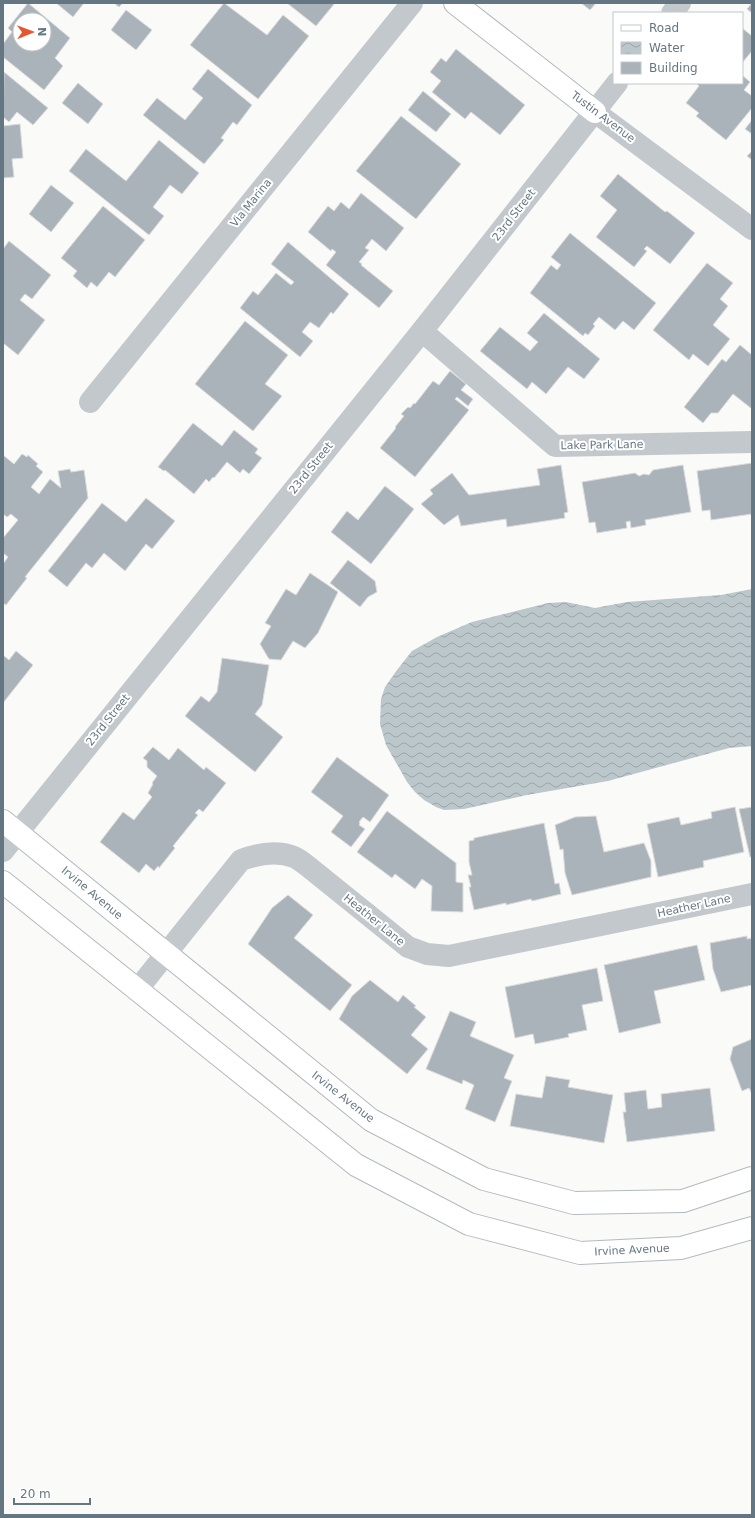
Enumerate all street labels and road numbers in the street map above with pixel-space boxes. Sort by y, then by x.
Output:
street label: Tustin Avenue [568,88,638,145]
street label: Via Marina [228,176,274,230]
street label: 23rd Street [490,186,539,244]
street label: Lake Park Lane [560,438,644,452]
street label: 23rd Street [286,439,336,496]
street label: 23rd Street [83,691,133,748]
street label: Irvine Avenue [59,864,125,922]
street label: Heather Lane [341,892,407,949]
street label: Heather Lane [656,892,732,920]
street label: Irvine Avenue [309,1069,377,1125]
street label: Irvine Avenue [594,1242,670,1258]

